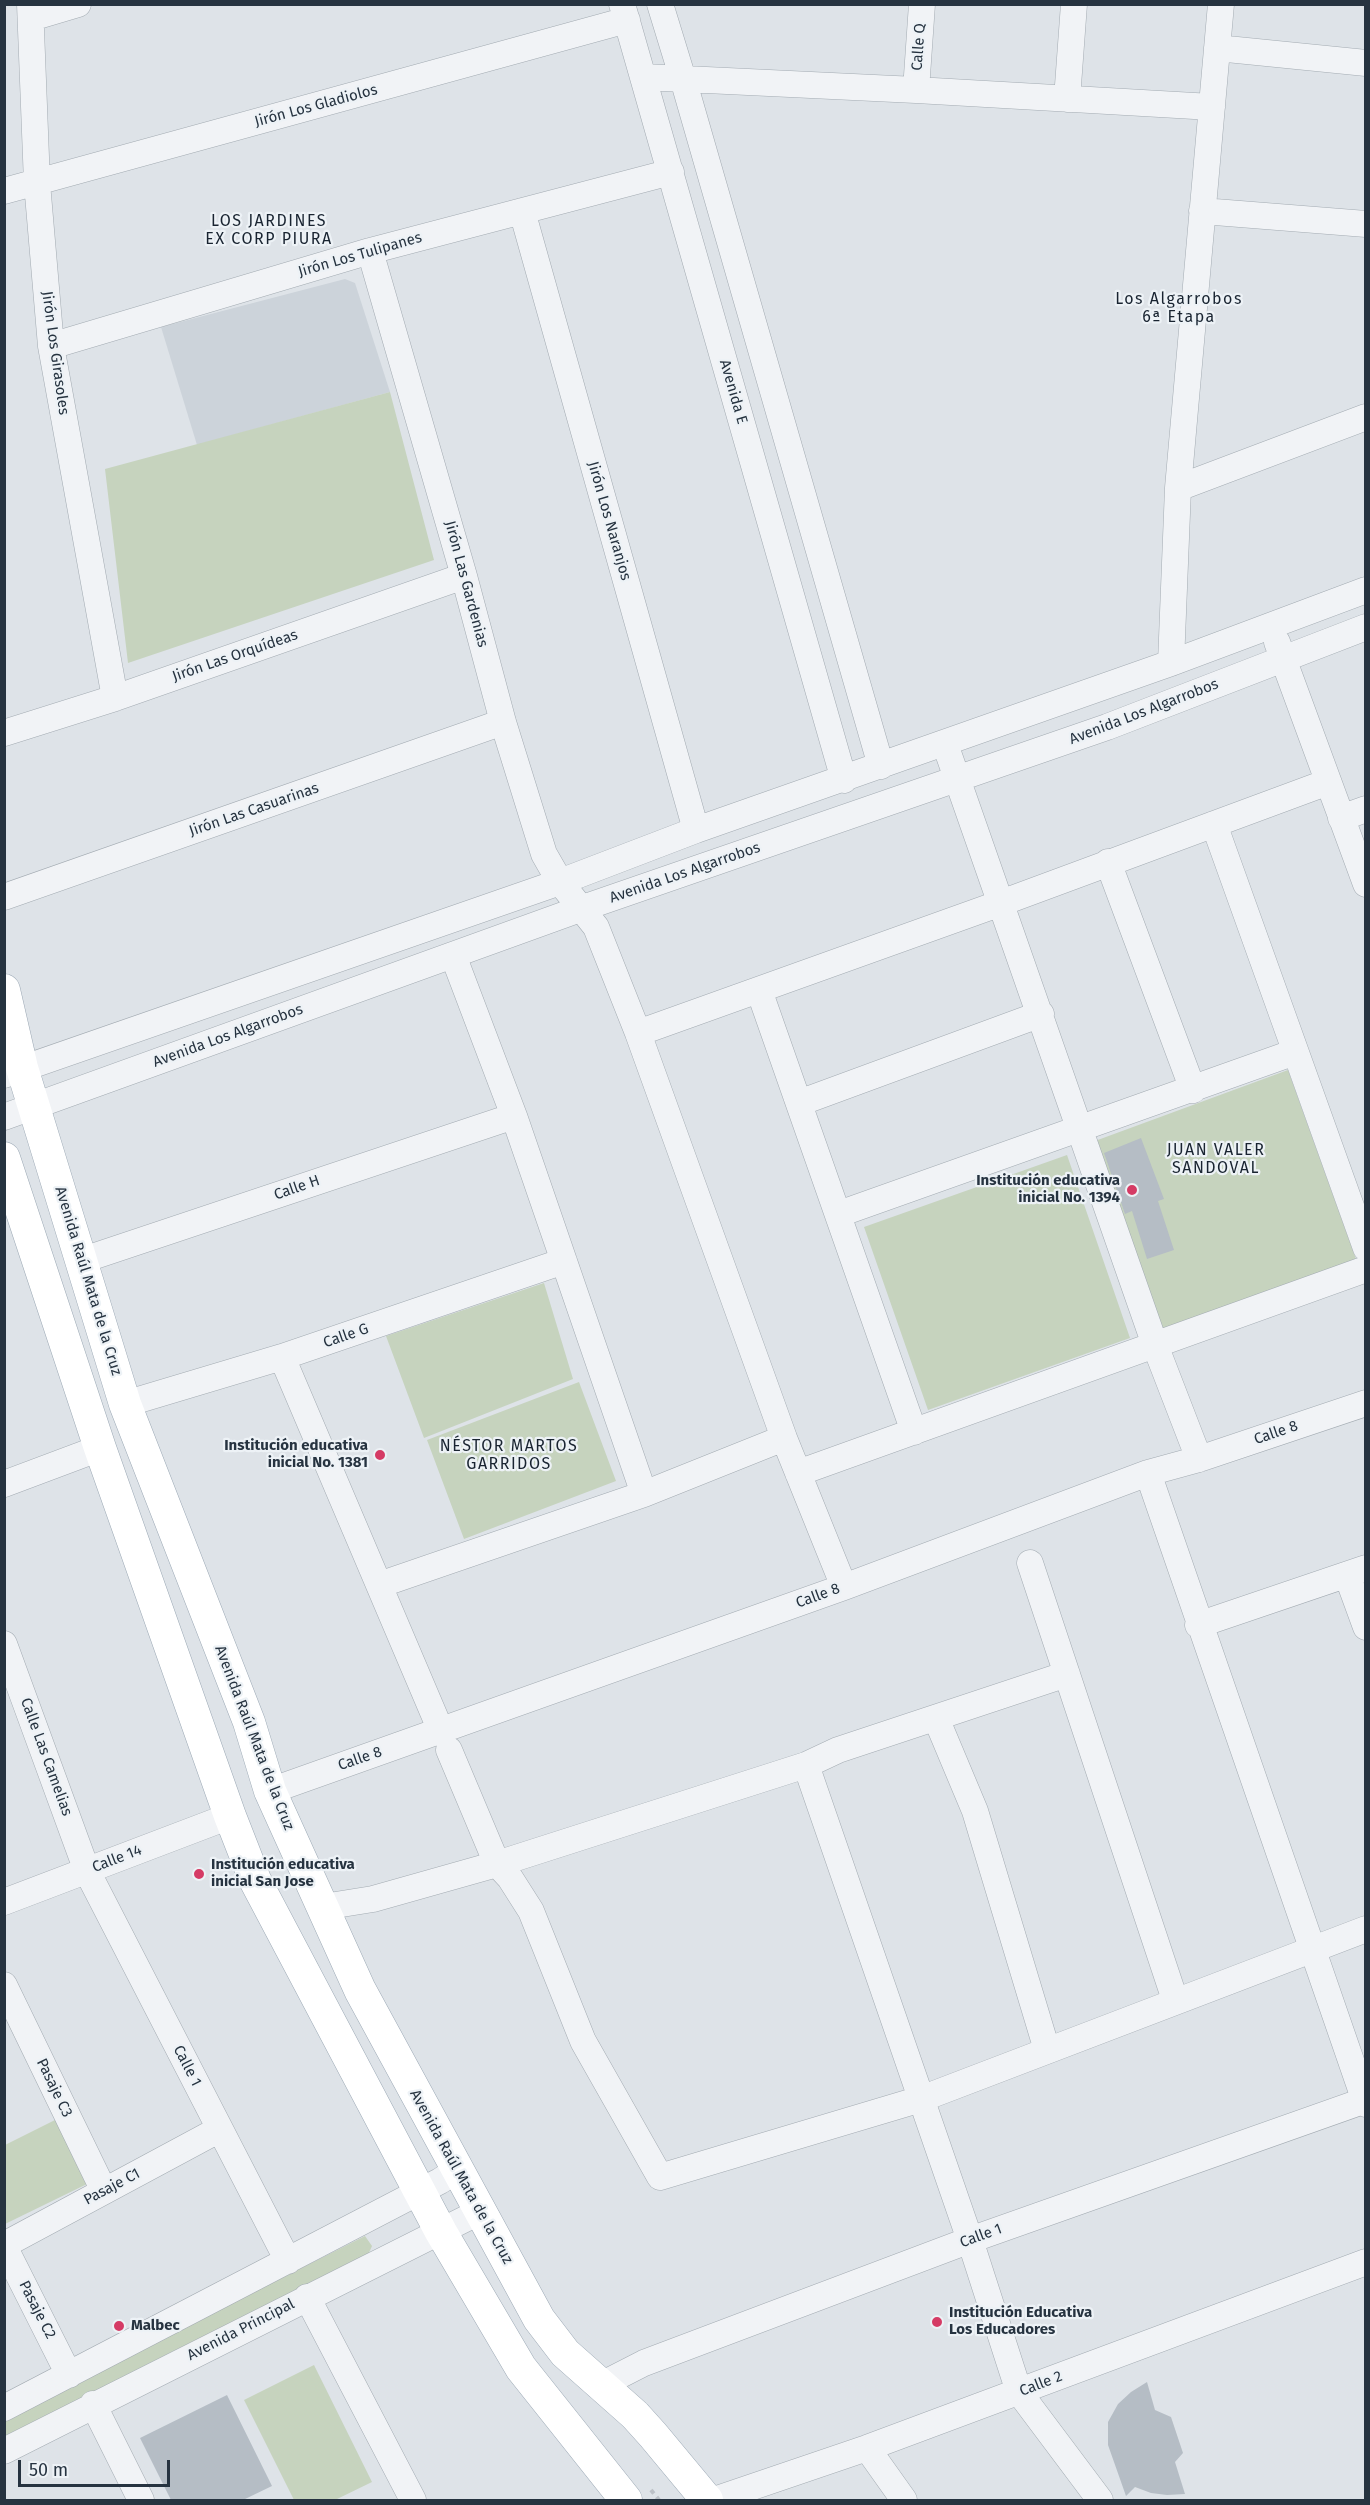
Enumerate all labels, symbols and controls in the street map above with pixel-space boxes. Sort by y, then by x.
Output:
street label: Calle Q [908,23,930,71]
street label: Jirón Los Gladiolos [253,81,379,131]
district label: LOS JARDINES EX CORP PIURA [205,212,333,250]
street label: Jirón Los Tulipanes [296,229,424,281]
street label: Jirón Los Girasoles [37,290,73,416]
district label: Los Algarrobos 6ª Etapa [1115,290,1243,328]
street label: Avenida E [715,358,751,426]
street label: Jirón Los Naranjos [583,459,635,583]
street label: Jirón Las Gardenias [440,519,492,649]
street label: Jirón Las Orquídeas [170,626,300,686]
street label: Avenida Los Algarrobos [1067,675,1221,749]
street label: Jirón Las Casuarinas [187,779,321,841]
street label: Avenida Los Algarrobos [607,839,763,907]
street label: Avenida Los Algarrobos [151,1000,305,1072]
district label: JUAN VALER SANDOVAL [1167,1141,1265,1179]
street label: Calle H [272,1172,322,1204]
place label: Institución educativa inicial No. 1394 [976,1172,1120,1207]
marker: Institución educativa inicial No. 1394 [1125,1183,1139,1197]
street label: Avenida Raúl Mata de la Cruz [51,1184,125,1378]
street label: Calle G [321,1320,371,1352]
street label: Calle 8 [1252,1417,1300,1449]
place label: Institución educativa inicial No. 1381 [224,1437,368,1472]
district label: NÉSTOR MARTOS GARRIDOS [440,1437,578,1475]
marker: Institución educativa inicial No. 1381 [373,1448,387,1462]
street label: Calle 8 [794,1580,842,1612]
street label: Avenida Raúl Mata de la Cruz [210,1643,298,1833]
street label: Calle Las Camelias [16,1695,76,1819]
street label: Calle 8 [336,1743,384,1775]
street label: Calle 14 [90,1841,144,1877]
place label: Institución educativa inicial San Jose [211,1856,355,1891]
marker: Institución educativa inicial San Jose [192,1867,206,1881]
street label: Calle 1 [169,2042,205,2090]
street label: Pasaje C3 [32,2056,76,2120]
street label: Avenida Raúl Mata de la Cruz [405,2087,517,2267]
street label: Pasaje C1 [81,2165,143,2209]
street label: Calle 1 [957,2220,1005,2252]
street label: Pasaje C2 [15,2278,59,2342]
street label: Avenida Principal [184,2295,298,2365]
place label: Institución Educativa Los Educadores [949,2304,1092,2339]
marker: Institución Educativa Los Educadores [930,2315,944,2329]
place label: Malbec [131,2317,180,2335]
marker: Malbec [112,2319,126,2333]
street label: Calle 2 [1017,2368,1065,2400]
scale bar [21,2448,172,2486]
text: 50 m [29,2459,68,2481]

